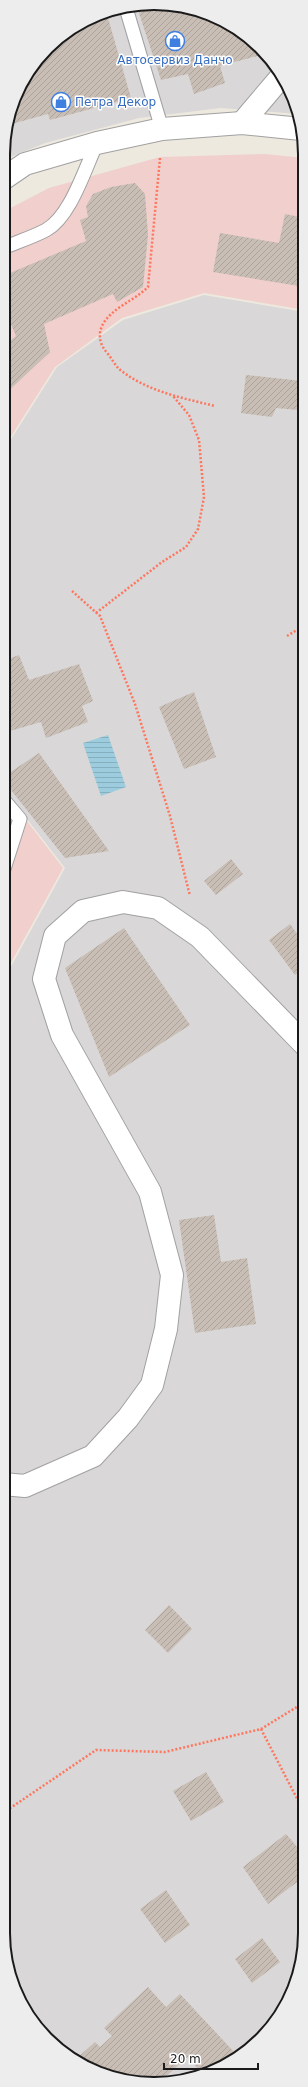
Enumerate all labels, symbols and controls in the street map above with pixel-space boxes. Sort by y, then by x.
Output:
shop icon: Автосервиз Данчо [164,30,186,52]
place label: Автосервиз Данчо [117,53,233,67]
shop icon: Петра Декор [50,91,72,113]
place label: Петра Декор [75,95,156,109]
scale bar [164,2045,258,2071]
text: 20 m [170,2052,201,2066]

